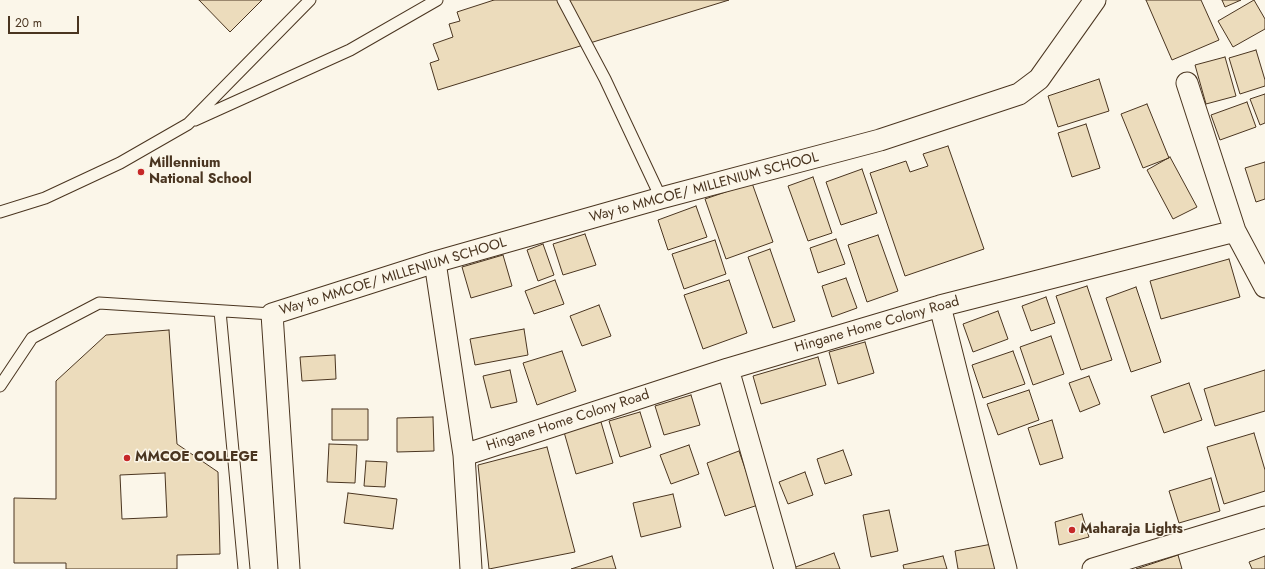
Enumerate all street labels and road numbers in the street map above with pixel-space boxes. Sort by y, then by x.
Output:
street label: Way to MMCOE/ MILLENIUM SCHOOL [588,149,820,227]
street label: Way to MMCOE/ MILLENIUM SCHOOL [277,234,509,320]
street label: Hingane Home Colony Road [793,293,961,357]
street label: Hingane Home Colony Road [484,387,652,455]

